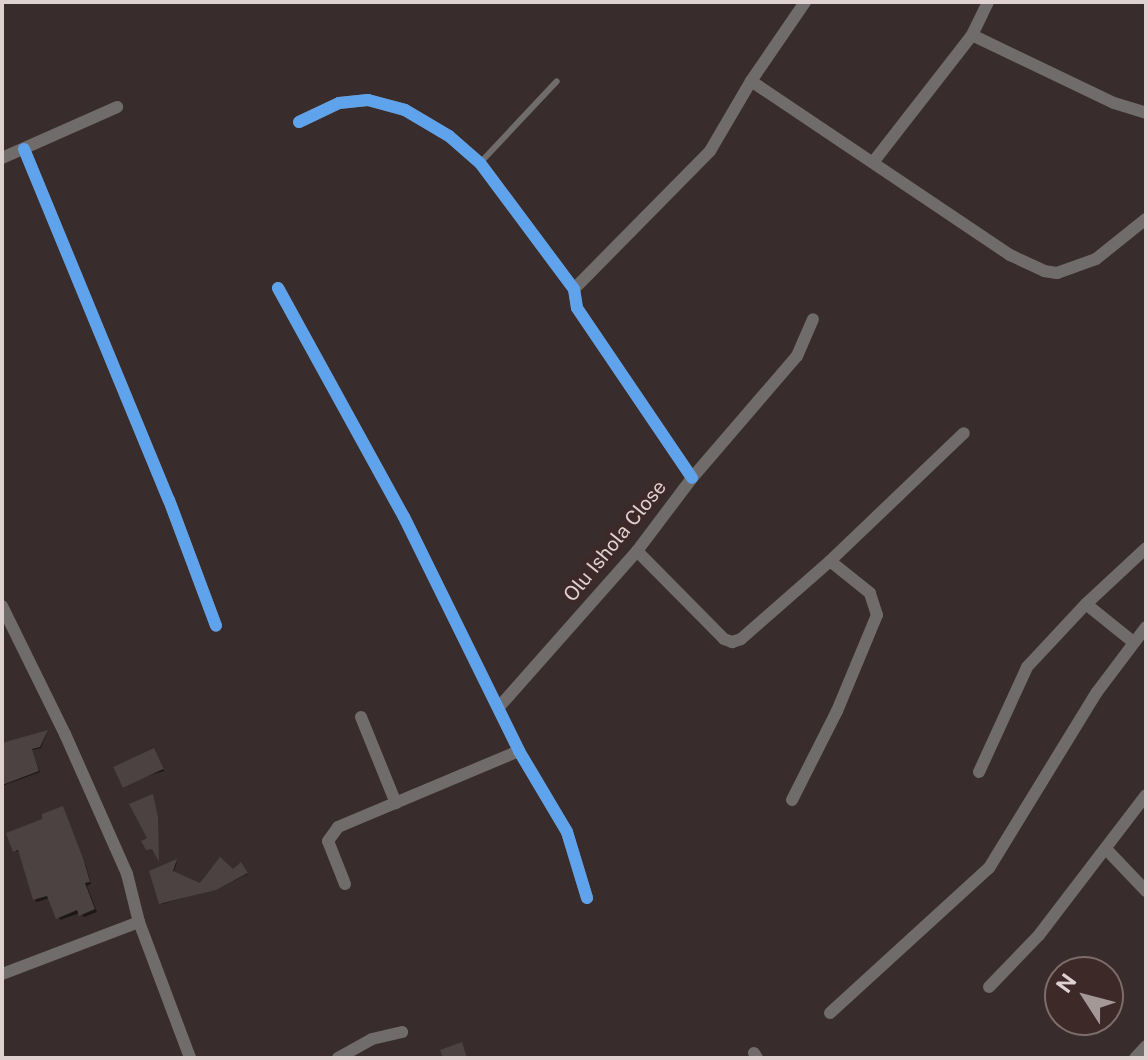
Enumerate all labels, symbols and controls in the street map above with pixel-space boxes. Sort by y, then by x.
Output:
street label: Olu Ishola Close [559,475,671,607]
north arrow [1044,956,1124,1036]
text: N [1051,968,1082,998]

